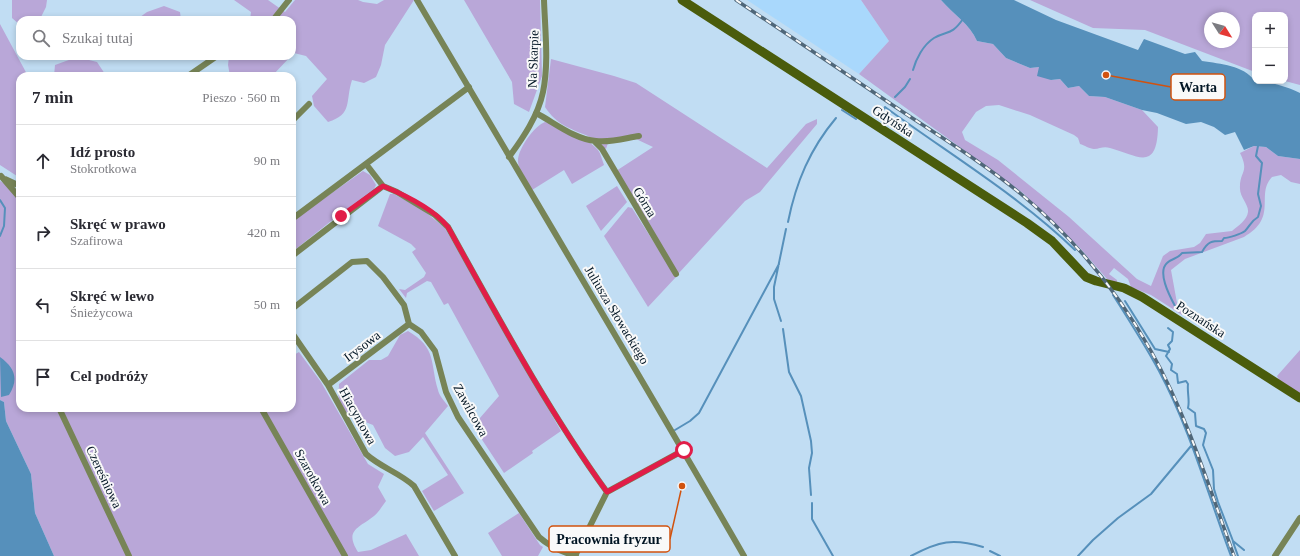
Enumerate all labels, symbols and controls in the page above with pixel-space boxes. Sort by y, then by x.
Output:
north arrow [1204,12,1240,48]
map controls [1252,12,1288,84]
button: + [1252,12,1288,48]
search box [16,16,296,60]
icon: search [30,27,52,49]
street label: Na Skarpie [524,29,542,88]
text: Szukaj tutaj [62,30,133,46]
button: − [1252,48,1288,84]
callout: Warta [1171,74,1225,100]
text: Warta [1179,80,1217,95]
text: 7 min [32,88,73,107]
text: Pieszo · 560 m [202,90,280,105]
street label: Gdyńska [870,102,917,140]
text: Idź prosto [70,144,135,160]
icon: ahead [32,150,54,172]
text: 90 m [254,153,280,168]
text: Stokrotkowa [70,161,136,176]
street label: Górna [630,184,660,220]
route end [332,207,350,225]
text: Skręć w prawo [70,216,166,232]
icon: right [32,222,54,244]
text: 420 m [247,225,280,240]
text: Szafirowa [70,233,123,248]
street label: Juliusza Słowackiego [582,263,652,367]
text: Skręć w lewo [70,288,154,304]
icon: left [32,294,54,316]
text: 50 m [254,297,280,312]
street label: Poznańska [1174,298,1229,341]
text: Śnieżycowa [70,305,133,320]
street label: Irysowa [341,327,383,365]
icon: arrive [32,366,54,388]
text: Cel podróży [70,368,148,384]
street label: Zawilcowa [450,381,492,439]
street label: Hiacyntowa [336,385,380,447]
route start [675,441,693,459]
street label: Czereśniowa [83,443,125,511]
street label: Szarotkowa [292,447,335,508]
callout: Pracownia fryzur [549,526,670,552]
text: Pracownia fryzur [556,532,662,547]

